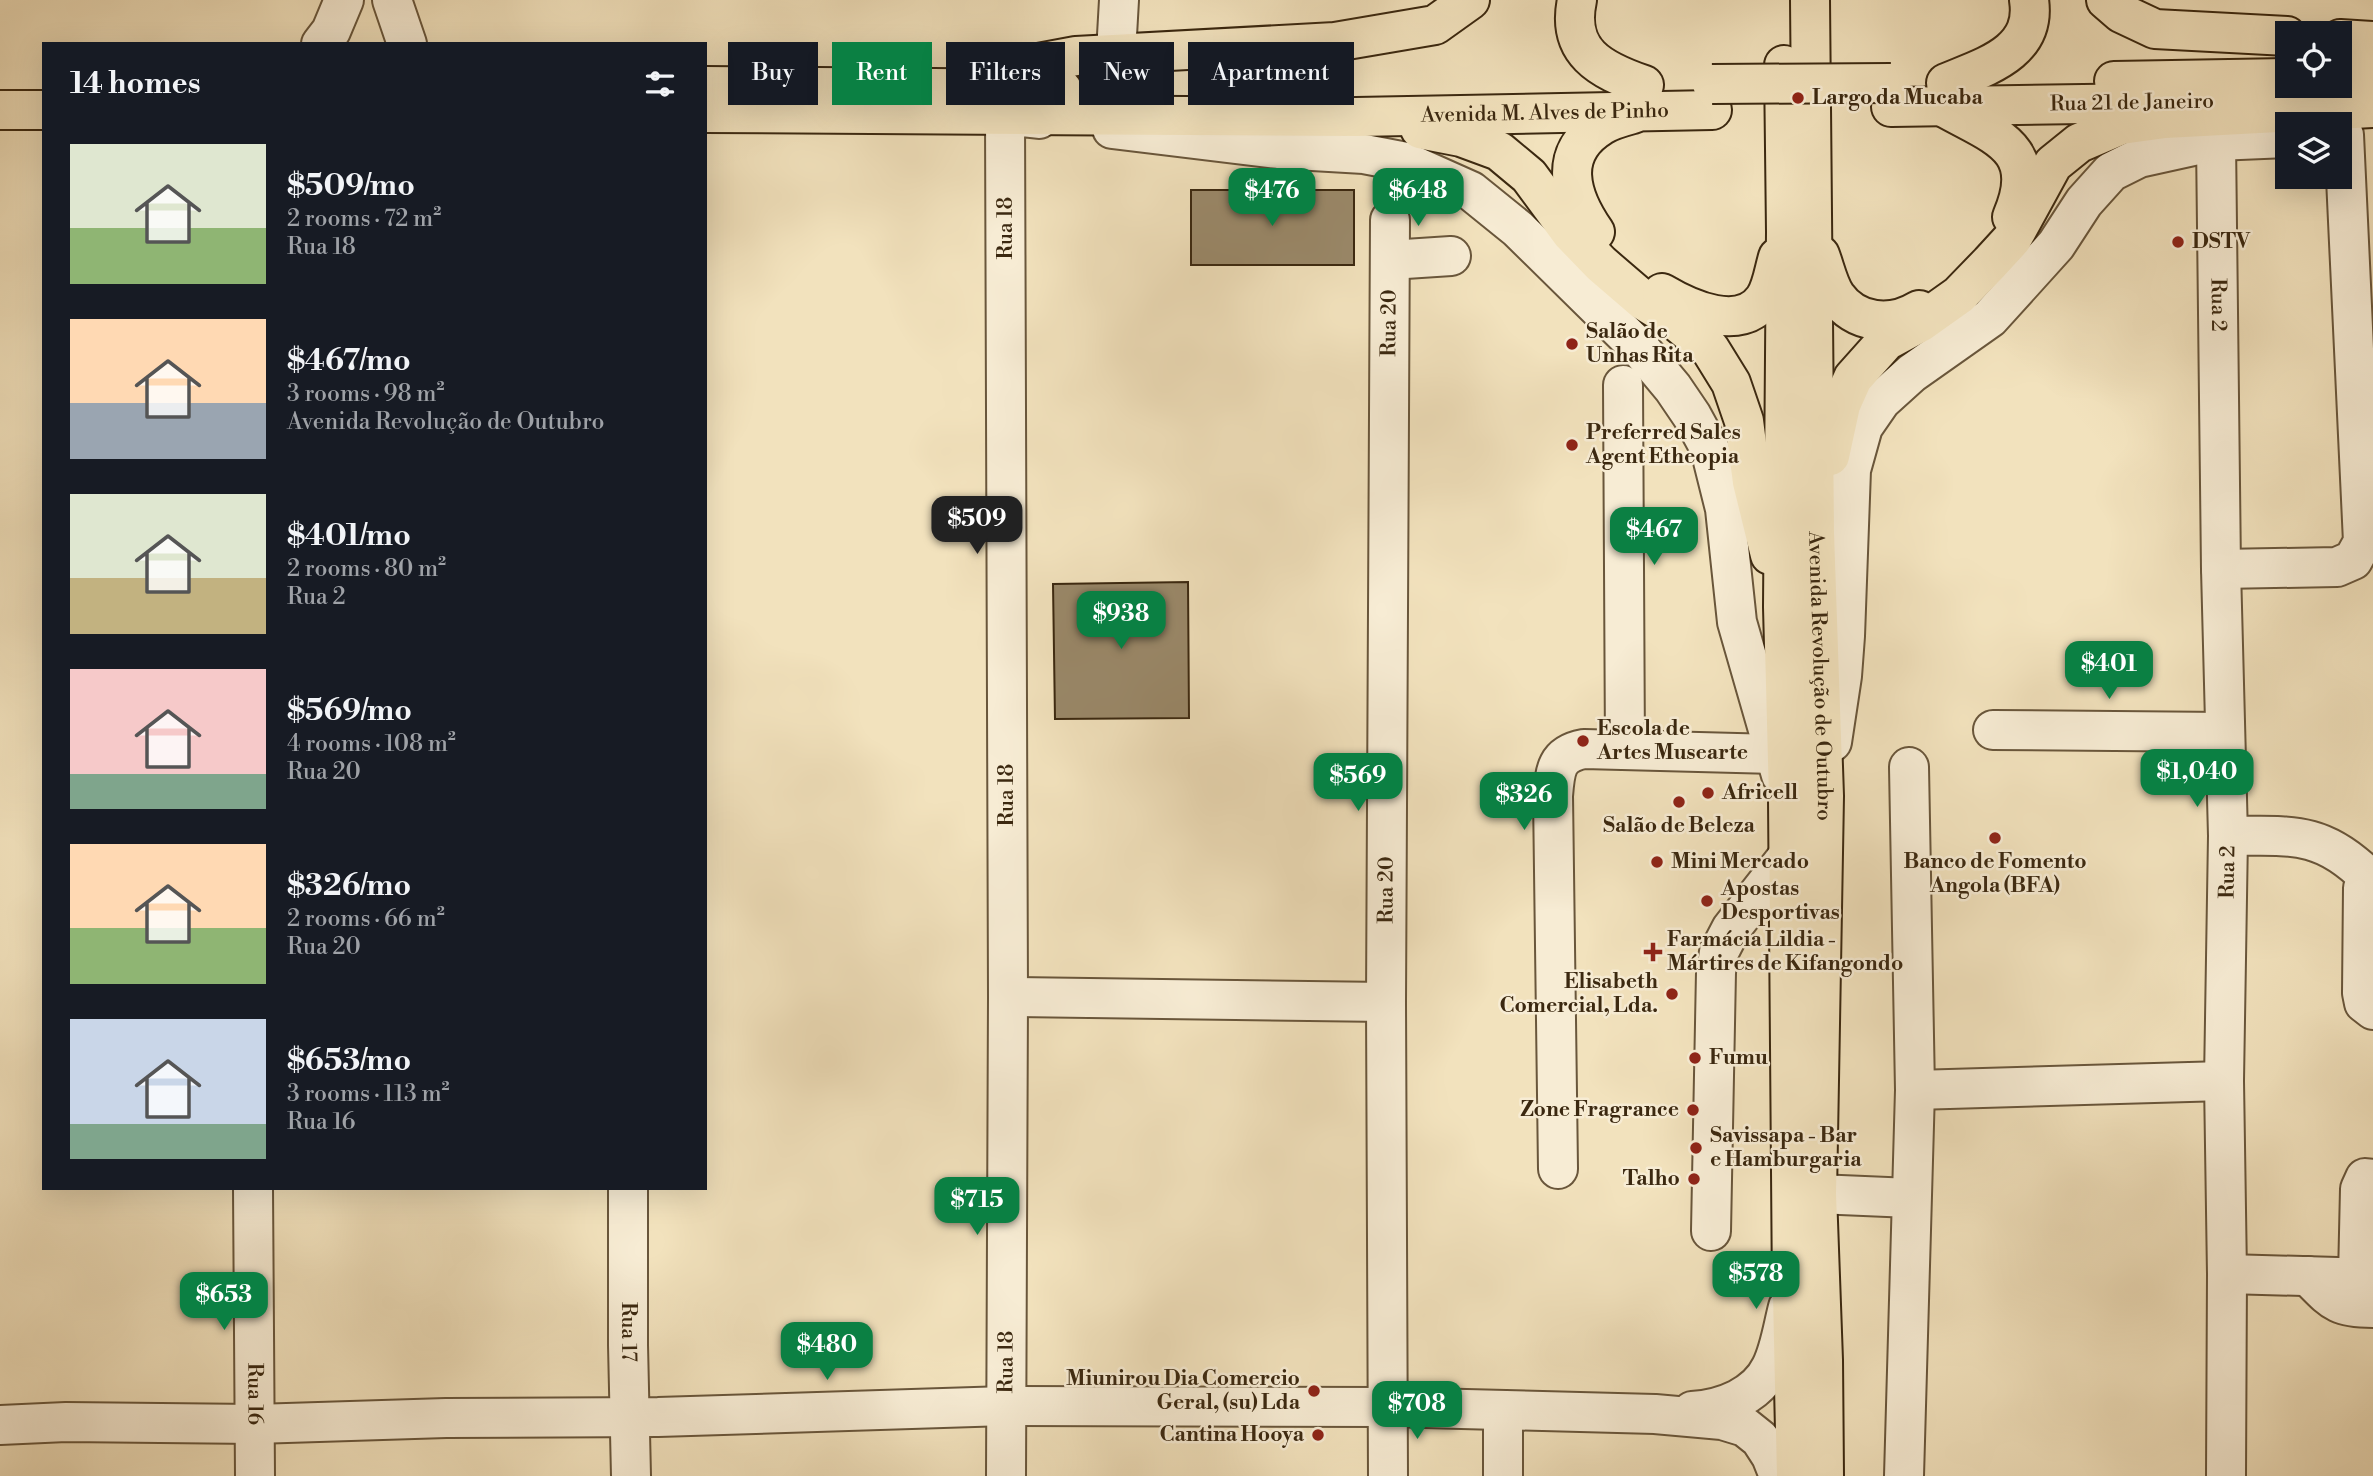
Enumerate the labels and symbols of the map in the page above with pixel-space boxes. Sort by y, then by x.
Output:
place label: Largo da Mucaba [1812,85,1984,111]
street label: Rua 21 de Janeiro [2050,89,2214,117]
marker: Largo da Mucaba [1790,90,1806,106]
street label: Avenida M. Alves de Pinho [1420,98,1669,129]
pin: $476 [1231,168,1313,228]
pin: $648 [1377,168,1459,228]
street label: Rua 18 [993,197,1019,259]
place label: DSTV [2192,229,2251,255]
marker: DSTV [2170,234,2186,250]
street label: Rua 2 [2205,278,2231,332]
street label: Rua 20 [1376,289,1403,357]
place label: Salão de Unhas Rita [1586,319,1694,369]
marker: Salão de Unhas Rita [1564,336,1580,352]
place label: Preferred Sales Agent Etheopia [1585,420,1741,470]
marker: Preferred Sales Agent Etheopia [1564,437,1580,453]
pin: $509 [936,496,1018,556]
pin: $467 [1613,508,1695,567]
street label: Avenida Revolução de Outubro [1802,529,1837,821]
pin: $938 [1080,592,1162,651]
pin: $401 [2068,642,2150,701]
place label: Escola de Artes Musearte [1596,716,1748,766]
marker: Escola de Artes Musearte [1575,733,1591,749]
pin: $1,040 [2140,750,2254,809]
pin: $569 [1317,754,1399,813]
street label: Rua 18 [994,764,1020,826]
pin: $326 [1483,772,1565,832]
place label: Africell [1721,780,1798,806]
marker: Africell [1700,785,1716,801]
marker: Salão de Beleza [1671,794,1687,810]
place label: Salão de Beleza [1603,813,1756,839]
marker: Banco de Fomento Angola (BFA) [1987,830,2003,846]
street label: Rua 2 [2215,845,2241,899]
place label: Mini Mercado [1671,849,1809,875]
place label: Banco de Fomento Angola (BFA) [1903,849,2087,899]
marker: Mini Mercado [1649,854,1665,870]
street label: Rua 20 [1373,856,1400,924]
place label: Apostas Desportivas [1720,876,1840,926]
marker: Apostas Desportivas [1699,893,1715,909]
place label: Farmácia Lildia - Mártires de Kifangondo [1667,927,1903,977]
marker: Farmácia Lildia - Mártires de Kifangondo [1645,944,1661,960]
place label: Elisabeth Comercial, Lda. [1499,969,1658,1019]
marker: Elisabeth Comercial, Lda. [1664,986,1680,1002]
place label: Fumu [1709,1045,1768,1071]
marker: Fumu [1687,1050,1703,1066]
place label: Zone Fragrance [1521,1097,1679,1123]
marker: Zone Fragrance [1685,1102,1701,1118]
place label: Savissapa - Bar e Hamburgaria [1710,1123,1862,1173]
marker: Savissapa - Bar e Hamburgaria [1688,1140,1704,1156]
place label: Talho [1623,1166,1680,1192]
marker: Talho [1686,1171,1702,1187]
pin: $715 [936,1178,1018,1237]
pin: $578 [1715,1252,1797,1311]
pin: $653 [183,1272,265,1332]
street label: Rua 17 [615,1302,641,1363]
pin: $480 [786,1322,868,1382]
street label: Rua 18 [993,1330,1020,1394]
street label: Rua 16 [241,1363,268,1426]
place label: Miunirou Dia Comercio Geral, (su) Lda [1066,1366,1301,1416]
pin: $708 [1376,1382,1458,1441]
marker: Miunirou Dia Comercio Geral, (su) Lda [1306,1383,1322,1399]
place label: Cantina Hooya [1160,1422,1305,1448]
marker: Cantina Hooya [1310,1427,1326,1443]

